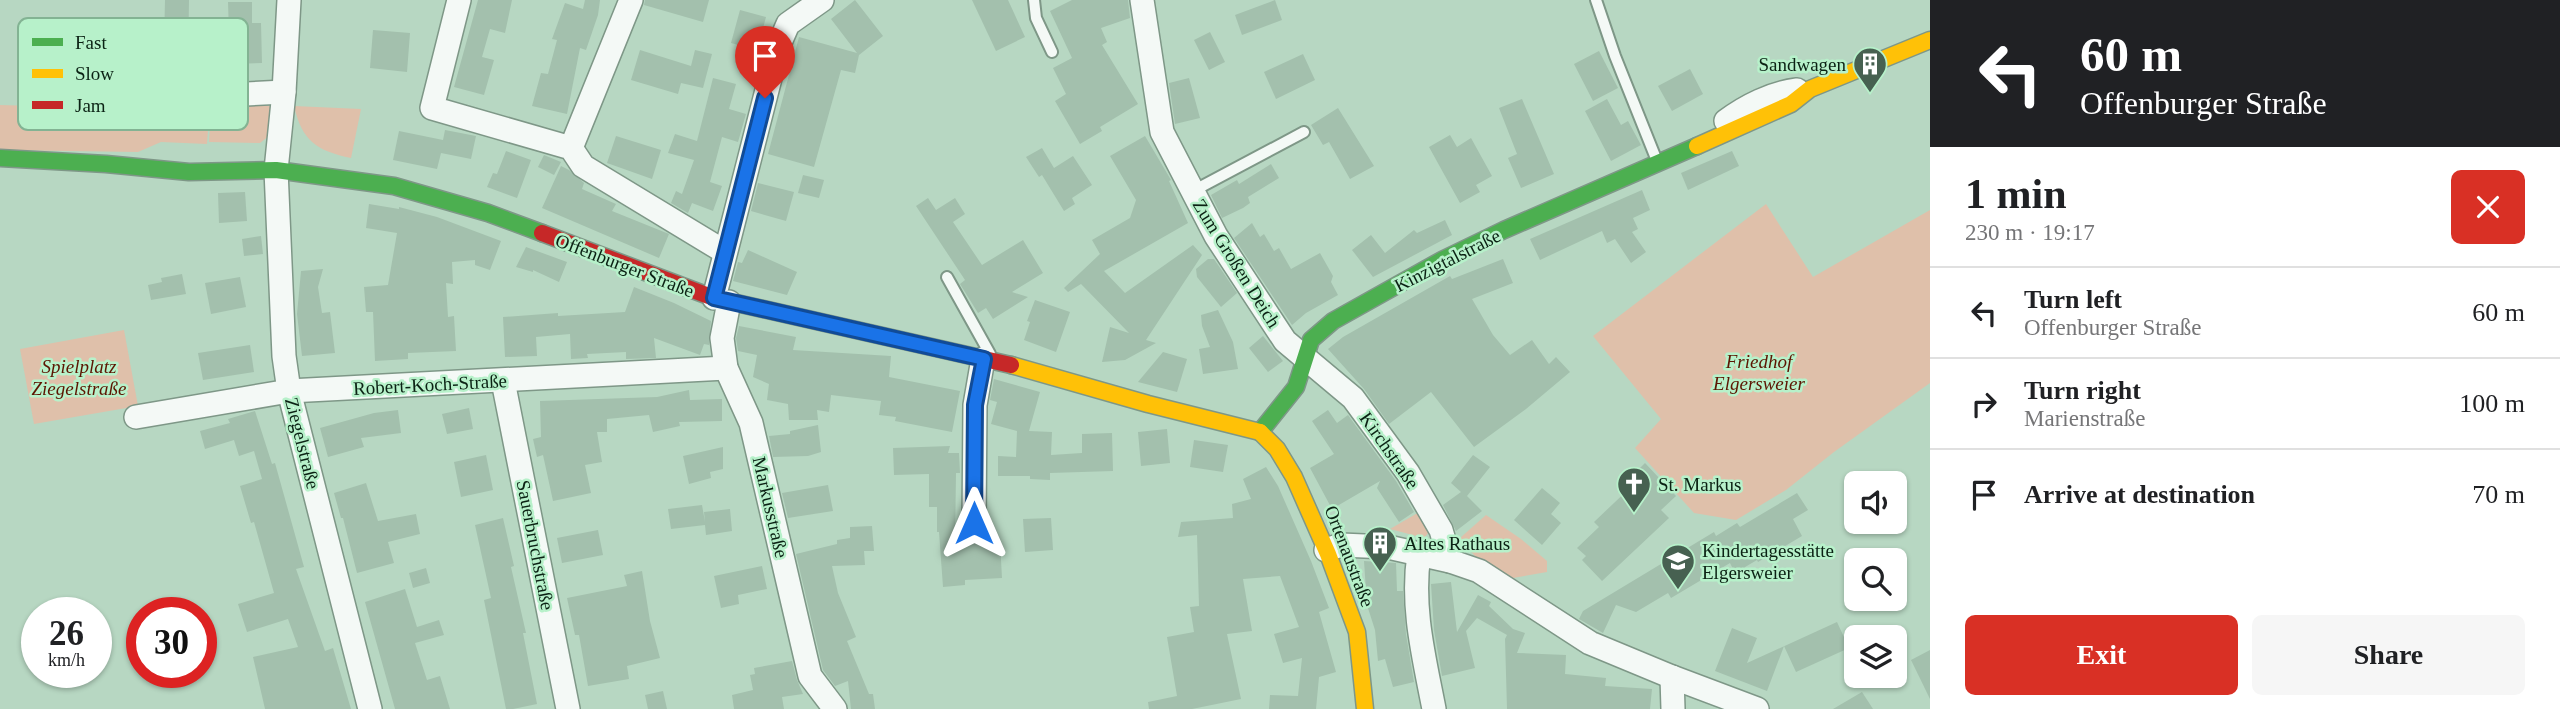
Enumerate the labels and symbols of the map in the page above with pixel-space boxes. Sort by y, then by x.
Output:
legend [18,18,248,130]
pin [735,26,795,98]
text: Fast [75,32,107,53]
building icon: Sandwagen [1851,45,1889,94]
place label: Sandwagen [1758,54,1846,75]
text: Slow [75,63,114,84]
text: Jam [75,95,106,116]
street label: Zum Großen Deich [1189,195,1285,332]
street label: Kinzigtalstraße [1391,225,1504,296]
street label: Offenburger Straße [553,229,697,302]
park label: Friedhof Elgersweier [1712,351,1806,394]
park label: Spielplatz Ziegelstraße [32,356,127,399]
street label: Robert-Koch-Straße [353,370,508,399]
street label: Ziegelstraße [281,395,324,491]
street label: Kirchstraße [1356,408,1424,493]
street label: Markusstraße [749,454,792,560]
church icon: St. Markus [1615,465,1653,514]
place label: St. Markus [1658,474,1741,495]
street label: Sauerbruchstraße [513,478,558,612]
position arrow [937,486,1011,560]
street label: Ortenaustraße [1321,503,1378,610]
building icon: Altes Rathaus [1361,524,1399,573]
place label: Altes Rathaus [1404,533,1510,554]
place label: Kindertagesstätte Elgersweier [1702,540,1834,583]
school or university icon: Kindertagesstätte Elgersweier [1659,542,1697,591]
speed limit sign: 30 [126,597,217,688]

